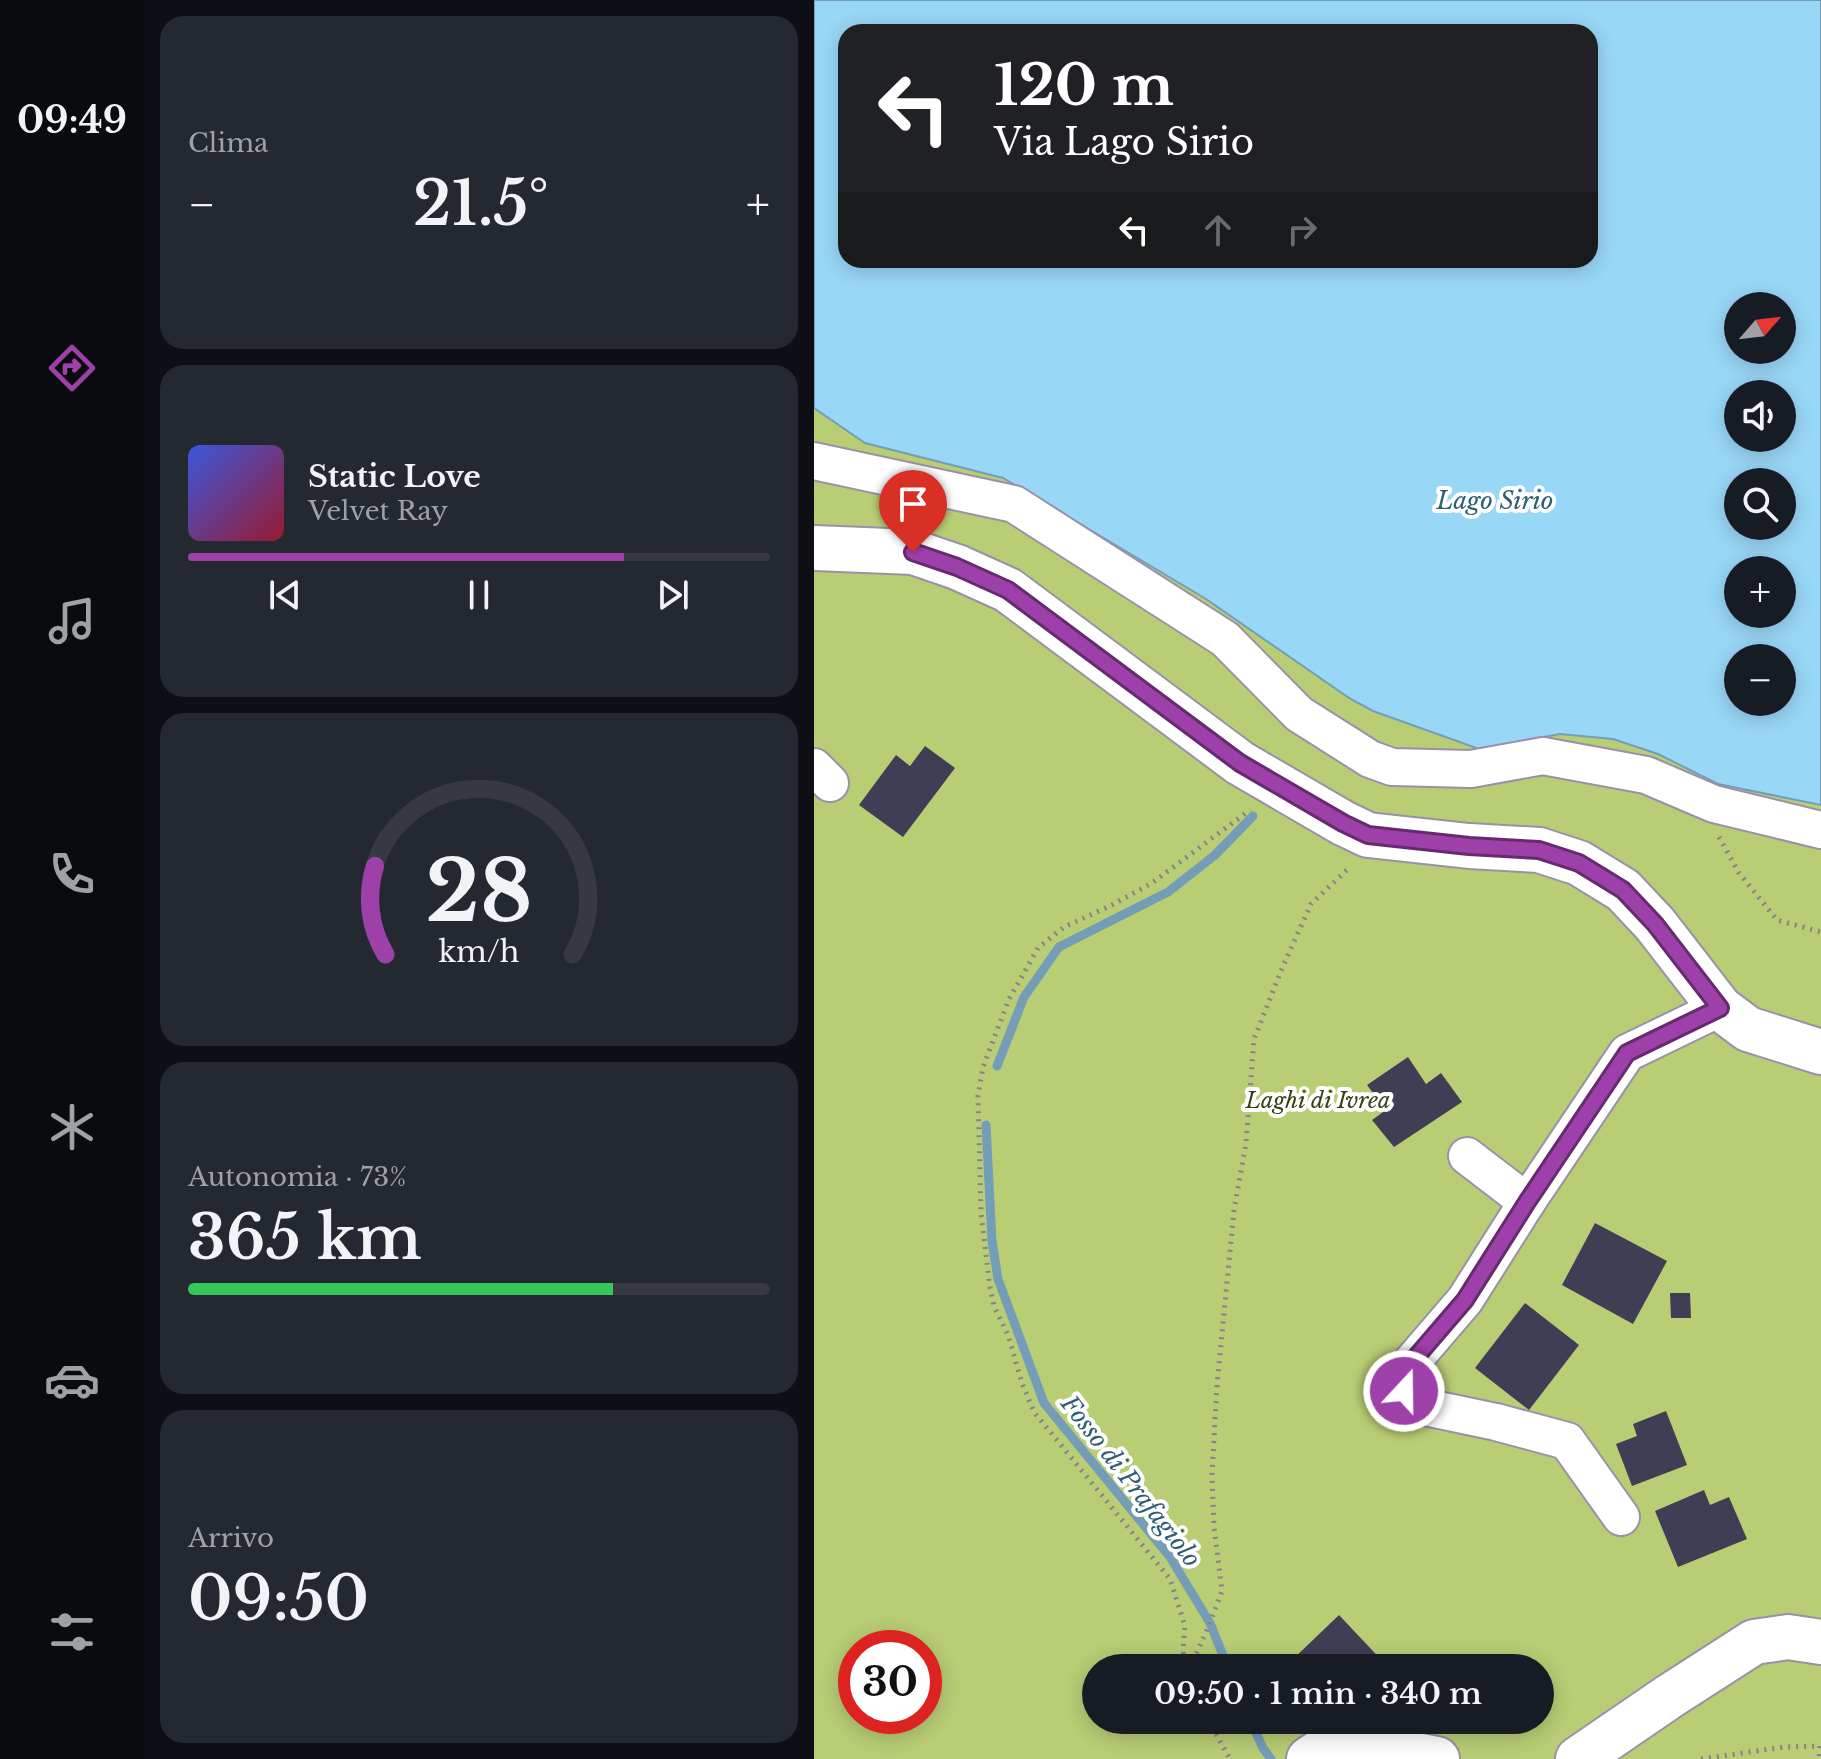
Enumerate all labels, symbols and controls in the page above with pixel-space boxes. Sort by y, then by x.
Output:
text: 120 m [994,51,1174,120]
icon: left [862,56,966,160]
text: 09:49 [17,98,127,143]
text: Via Lago Sirio [994,120,1254,165]
text: Clima [188,127,268,159]
text: 21.5° [413,167,549,241]
text: − [188,177,216,232]
text: + [746,177,770,232]
icon: left [1112,208,1156,252]
icon: ahead [1196,208,1240,252]
icon: right [1280,208,1324,252]
north arrow [1724,292,1796,364]
map controls [1724,292,1796,716]
icon: directions [44,340,100,396]
button: sound [1724,380,1796,452]
text: Static Love [308,458,481,495]
button: search [1724,468,1796,540]
pin [879,470,947,552]
icon: arrive [891,482,935,526]
water label: Lago Sirio [1436,486,1553,515]
text: Velvet Ray [308,495,448,527]
button: + [1724,556,1796,628]
icon: previous [263,573,307,617]
icon: pause [457,573,501,617]
icon: next [651,573,695,617]
icon: music [44,593,100,649]
button: − [1724,644,1796,716]
text: 28 [426,840,532,943]
icon: phone [44,846,100,902]
text: km/h [438,935,520,971]
park label: Laghi di Ivrea [1244,1087,1391,1114]
icon: climate [44,1099,100,1155]
text: Autonomia · 73% [188,1161,407,1193]
text: 365 km [188,1201,422,1275]
position arrow [1362,1349,1446,1433]
icon: car [44,1352,100,1408]
water label: Fosso di Prafagiolo [1054,1389,1207,1573]
text: Arrivo [188,1522,274,1554]
text: 09:50 [188,1562,369,1636]
icon: filters [44,1604,100,1660]
speed limit sign: 30 [838,1630,942,1734]
text: 09:50 · 1 min · 340 m [1154,1675,1482,1712]

